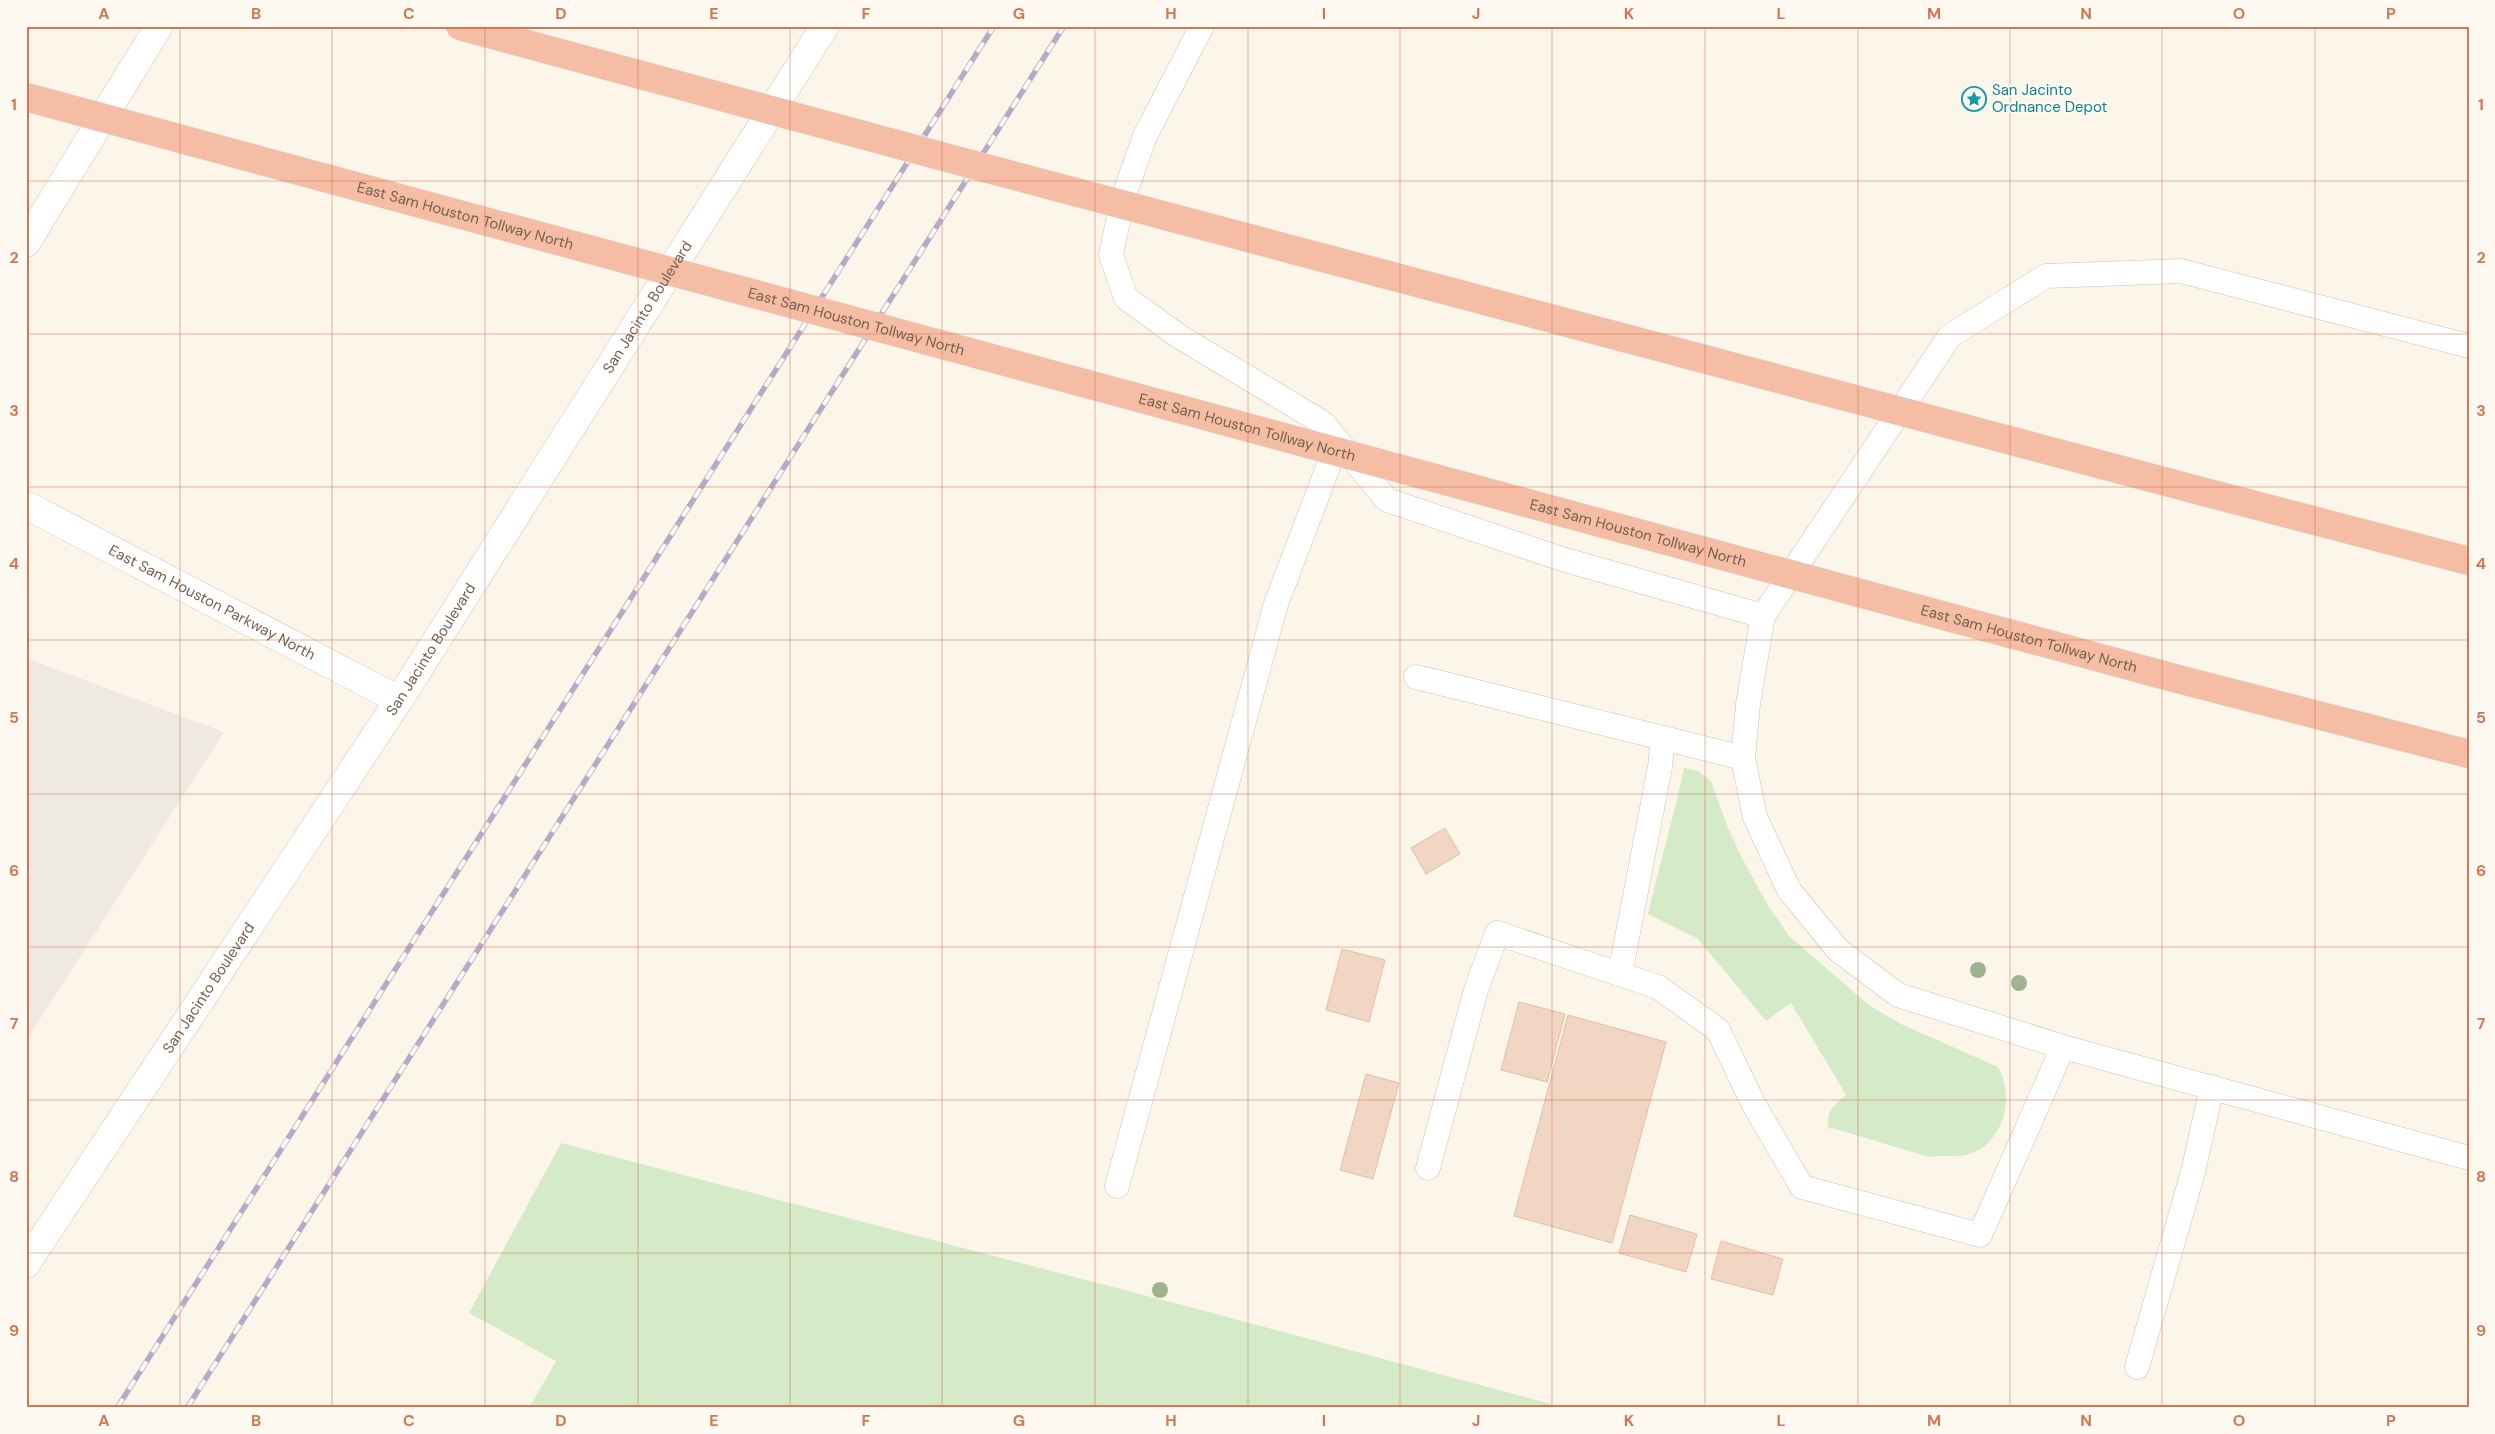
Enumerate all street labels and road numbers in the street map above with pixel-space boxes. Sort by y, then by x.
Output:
street label: East Sam Houston Tollway North [355,177,576,255]
street label: San Jacinto Boulevard [598,237,697,377]
street label: East Sam Houston Tollway North [746,283,967,360]
street label: East Sam Houston Tollway North [1137,388,1358,466]
street label: East Sam Houston Tollway North [1527,494,1749,572]
street label: East Sam Houston Parkway North [105,540,319,665]
street label: San Jacinto Boulevard [381,579,480,719]
street label: East Sam Houston Tollway North [1918,600,2140,678]
street label: San Jacinto Boulevard [158,919,259,1057]

